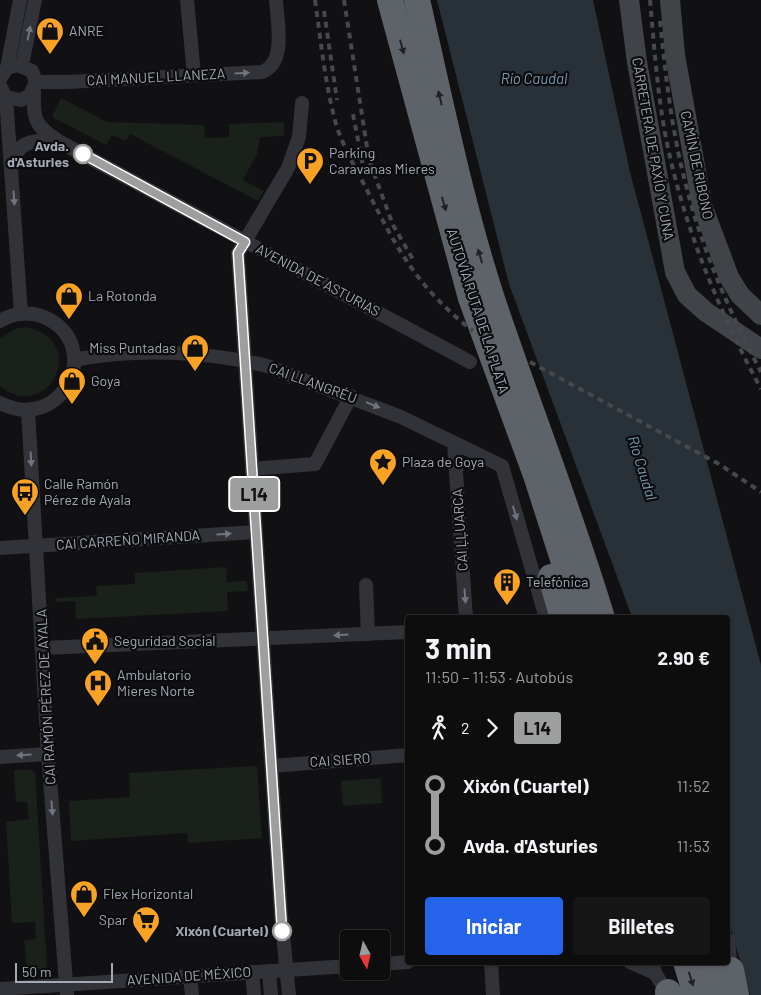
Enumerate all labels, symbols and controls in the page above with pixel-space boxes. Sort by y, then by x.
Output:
shop icon: ANRE [35,16,65,55]
place label: ANRE [69,22,104,39]
one-way arrow [25,24,33,40]
one-way arrow [399,40,407,55]
street label: CARRETERA DE PAXÍO Y CUNA [629,56,678,242]
street label: CAI MANUEL LLANEZA [86,64,226,89]
one-way arrow [234,68,250,76]
water label: Río Caudal [501,69,568,87]
one-way arrow [436,91,444,106]
street label: CAMÍN DE RIBONO [678,109,717,221]
place label: Avda. d'Asturies [7,137,69,170]
marker: Avda. d'Asturies [73,144,93,164]
place label: Parking Caravanas Mieres [329,144,435,177]
parking icon: Parking Caravanas Mieres [295,146,325,185]
one-way arrow [10,190,18,206]
one-way arrow [441,197,449,212]
street label: AUTOVÍA RUTA DE LA PLATA [444,226,513,396]
street label: AVENIDA DE ASTURIAS [253,240,383,320]
one-way arrow [476,248,484,263]
shop icon: La Rotonda [54,281,84,320]
place label: La Rotonda [88,287,157,304]
shop icon: Miss Puntadas [180,333,210,372]
place label: Miss Puntadas [89,339,176,356]
street label: CAI LLANGRÉU [267,359,360,406]
shop icon: Goya [57,366,87,405]
place label: Goya [91,372,120,389]
one-way arrow [366,402,380,410]
water label: Río Caudal [625,433,661,503]
place icon: Plaza de Goya [368,447,398,486]
one-way arrow [28,451,36,467]
place label: Plaza de Goya [402,453,484,470]
place label: Calle Ramón Pérez de Ayala [44,475,131,508]
bus stop icon: Calle Ramón Pérez de Ayala [10,477,40,516]
line badge: L14 [225,478,283,510]
text: L14 [240,483,268,505]
street label: CAI ḶḶUARCA [448,488,471,572]
one-way arrow [512,506,520,521]
street label: CAI CARREÑO MIRANDA [55,526,201,553]
one-way arrow [217,530,233,538]
building icon: Telefónica [492,567,522,606]
place label: Telefónica [526,573,588,590]
one-way arrow [461,588,469,604]
street label: CAI RAMÓN PÉREZ DE AYALA [32,608,59,785]
public building icon: Seguridad Social [80,626,110,665]
text: 3 min [425,631,492,665]
place label: Seguridad Social [114,632,216,649]
one-way arrow [333,632,349,640]
text: 2.90 € [657,646,710,669]
place label: Ambulatorio Mieres Norte [117,666,195,699]
text: 11:50 – 11:53 · Autobús [425,667,573,686]
hospital icon: Ambulatorio Mieres Norte [83,668,113,707]
icon: walk [425,714,453,742]
icon: forward [478,714,506,742]
text: L14 [524,717,551,739]
text: 2 [461,718,470,737]
street label: CAI SIERO [309,749,371,770]
one-way arrow [16,752,32,760]
text: Xixón (Cuartel) [463,774,589,797]
text: 11:52 [677,776,710,795]
one-way arrow [49,800,57,816]
text: Avda. d'Asturies [463,834,598,857]
text: 11:53 [677,836,710,855]
shop icon: Flex Horizontal [69,879,99,918]
place label: Flex Horizontal [103,885,193,902]
button: Iniciar [425,897,563,955]
button: Billetes [573,897,710,955]
supermarket icon: Spar [131,905,161,944]
place label: Spar [99,911,127,928]
marker: Xixón (Cuartel) [272,921,292,941]
place label: Xixón (Cuartel) [175,922,268,939]
north arrow [340,930,390,980]
map controls [340,930,390,980]
scale bar [15,960,112,983]
text: 50 m [22,963,51,980]
street label: AVENIDA DE MÉXICO [126,963,252,988]
one-way arrow [687,971,695,986]

